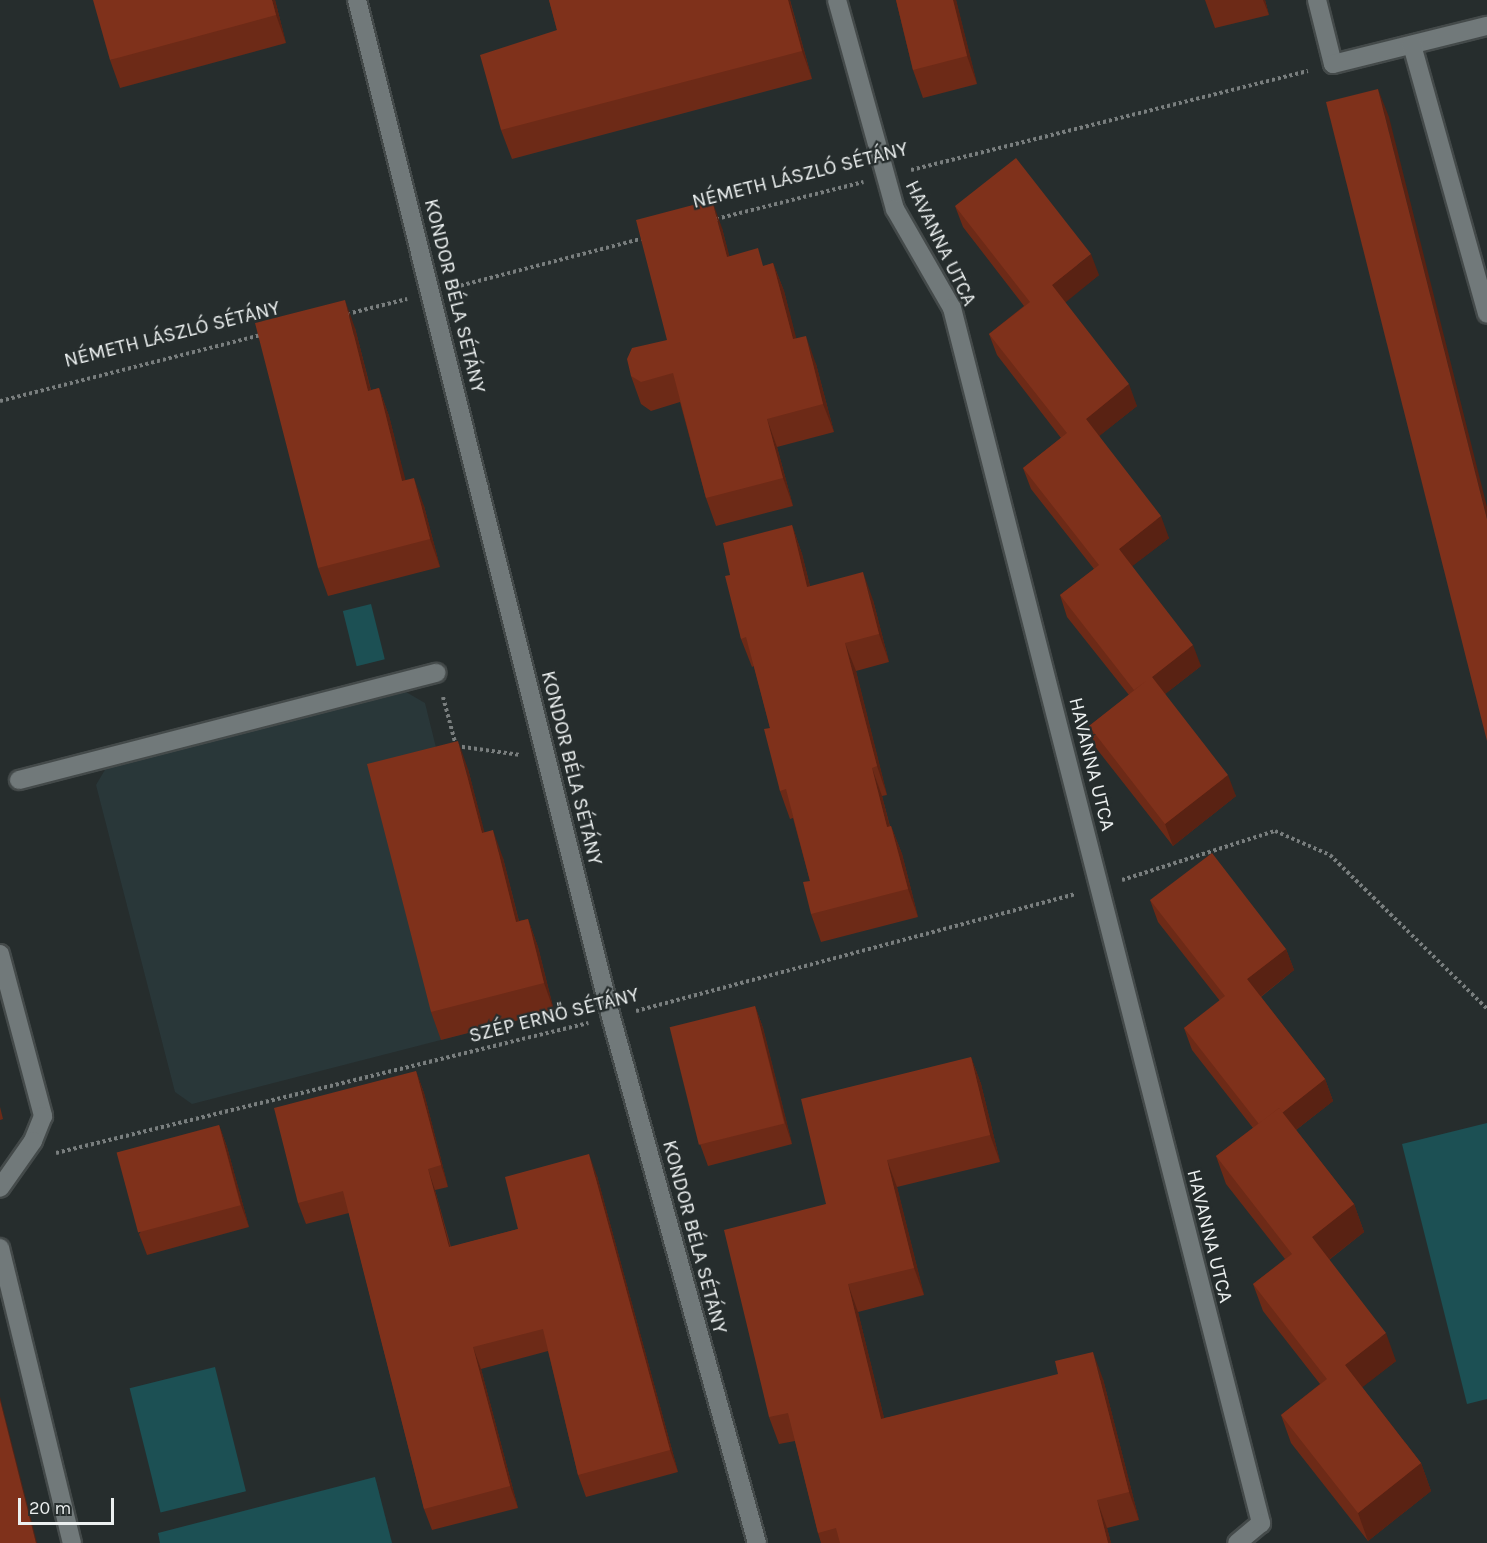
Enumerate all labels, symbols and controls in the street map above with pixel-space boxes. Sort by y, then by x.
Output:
street label: NÉMETH LÁSZLÓ SÉTÁNY [690,137,910,213]
street label: HAVANNA UTCA [900,176,982,310]
street label: KONDOR BÉLA SÉTÁNY [419,196,491,396]
street label: NÉMETH LÁSZLÓ SÉTÁNY [62,296,282,372]
street label: KONDOR BÉLA SÉTÁNY [536,668,608,868]
street label: HAVANNA UTCA [1064,695,1120,833]
street label: SZÉP ERNŐ SÉTÁNY [466,982,642,1048]
street label: KONDOR BÉLA SÉTÁNY [658,1137,732,1337]
street label: HAVANNA UTCA [1182,1167,1238,1305]
scale bar [21,1486,117,1524]
text: 20 m [29,1497,71,1519]

